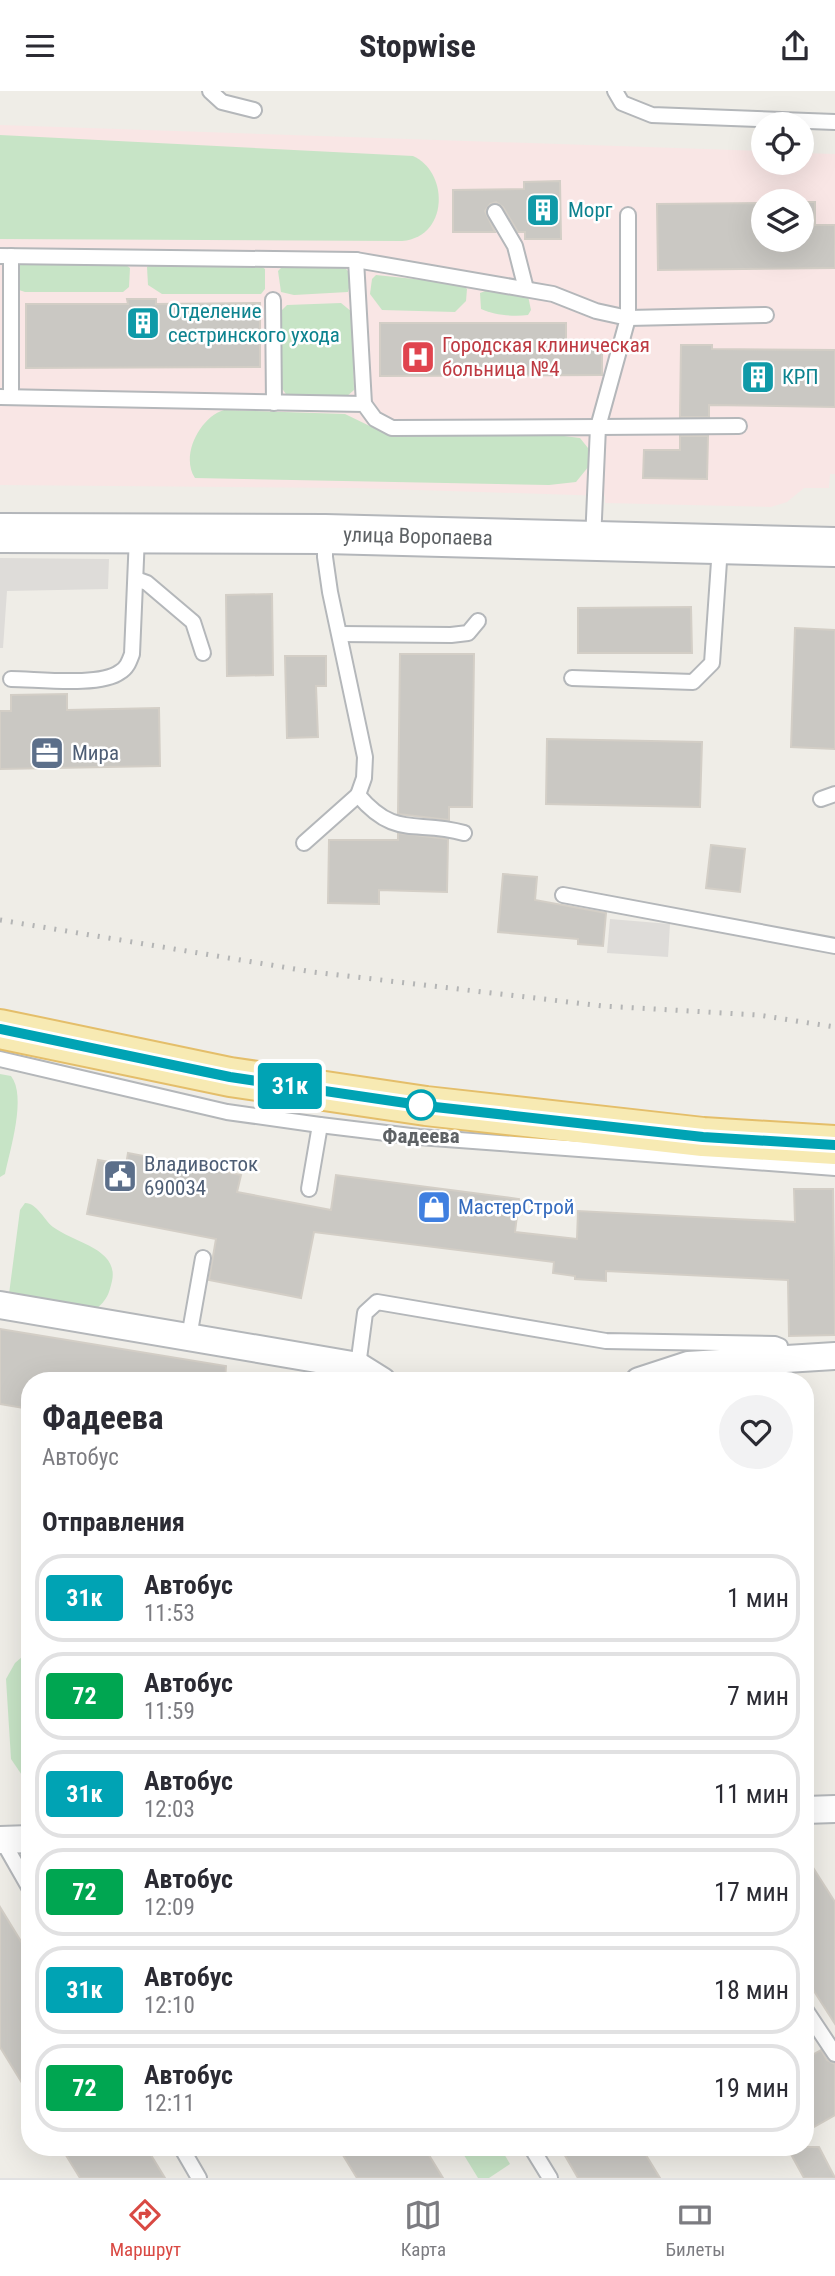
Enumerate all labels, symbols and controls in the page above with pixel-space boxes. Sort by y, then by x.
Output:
icon: menu [21,27,59,65]
text: Stopwise [359,27,476,65]
icon: share [776,27,814,65]
map controls [751,112,814,252]
button: locate [751,112,814,175]
button: layers [751,189,814,252]
building icon: Морг [524,191,562,229]
place label: Морг [568,198,613,222]
place label: Отделение сестринского ухода [168,299,340,347]
building icon: Отделение сестринского ухода [124,304,162,342]
place label: Городская клиническая больница №4 [442,333,650,381]
hospital icon: Городская клиническая больница №4 [399,338,437,376]
building icon: КРП [739,358,777,396]
place label: КРП [782,365,818,389]
street label: улица Воропаева [343,522,493,550]
office icon: Мира [28,734,66,772]
place label: Мира [72,741,119,765]
line badge: 31к [250,1063,330,1109]
text: 31к [272,1072,308,1100]
marker: Фадеева [406,1090,436,1120]
place label: Фадеева [382,1124,460,1148]
place label: Владивосток 690034 [144,1152,258,1200]
public building icon: Владивосток 690034 [101,1157,139,1195]
shop icon: МастерСтрой [415,1188,453,1226]
place label: МастерСтрой [458,1195,574,1219]
button: heart [719,1395,793,1469]
text: Фадеева [42,1398,164,1437]
text: Автобус [42,1444,119,1471]
text: Отправления [42,1507,185,1537]
text: Автобус [144,1570,233,1600]
text: 1 мин [727,1583,789,1613]
text: 31к [66,1584,103,1612]
text: 11:53 [144,1600,195,1627]
text: Автобус [144,1668,233,1698]
text: 7 мин [727,1681,789,1711]
text: 72 [72,1682,97,1710]
text: 11:59 [144,1698,195,1725]
text: Автобус [144,1766,233,1796]
text: 11 мин [714,1779,789,1809]
text: 31к [66,1780,103,1808]
text: 12:03 [144,1796,195,1823]
text: Автобус [144,1864,233,1894]
text: 17 мин [714,1877,789,1907]
text: 72 [72,1878,97,1906]
text: 12:09 [144,1894,195,1921]
text: Автобус [144,1962,233,1992]
text: 18 мин [714,1975,789,2005]
text: 31к [66,1976,103,2004]
text: 12:10 [144,1992,195,2019]
text: Автобус [144,2060,233,2090]
text: 19 мин [714,2073,789,2103]
text: 72 [72,2074,97,2102]
text: 12:11 [144,2090,195,2117]
tab: Маршрут [110,2196,181,2261]
tab: Карта [401,2196,446,2261]
tab: Билеты [666,2196,725,2261]

